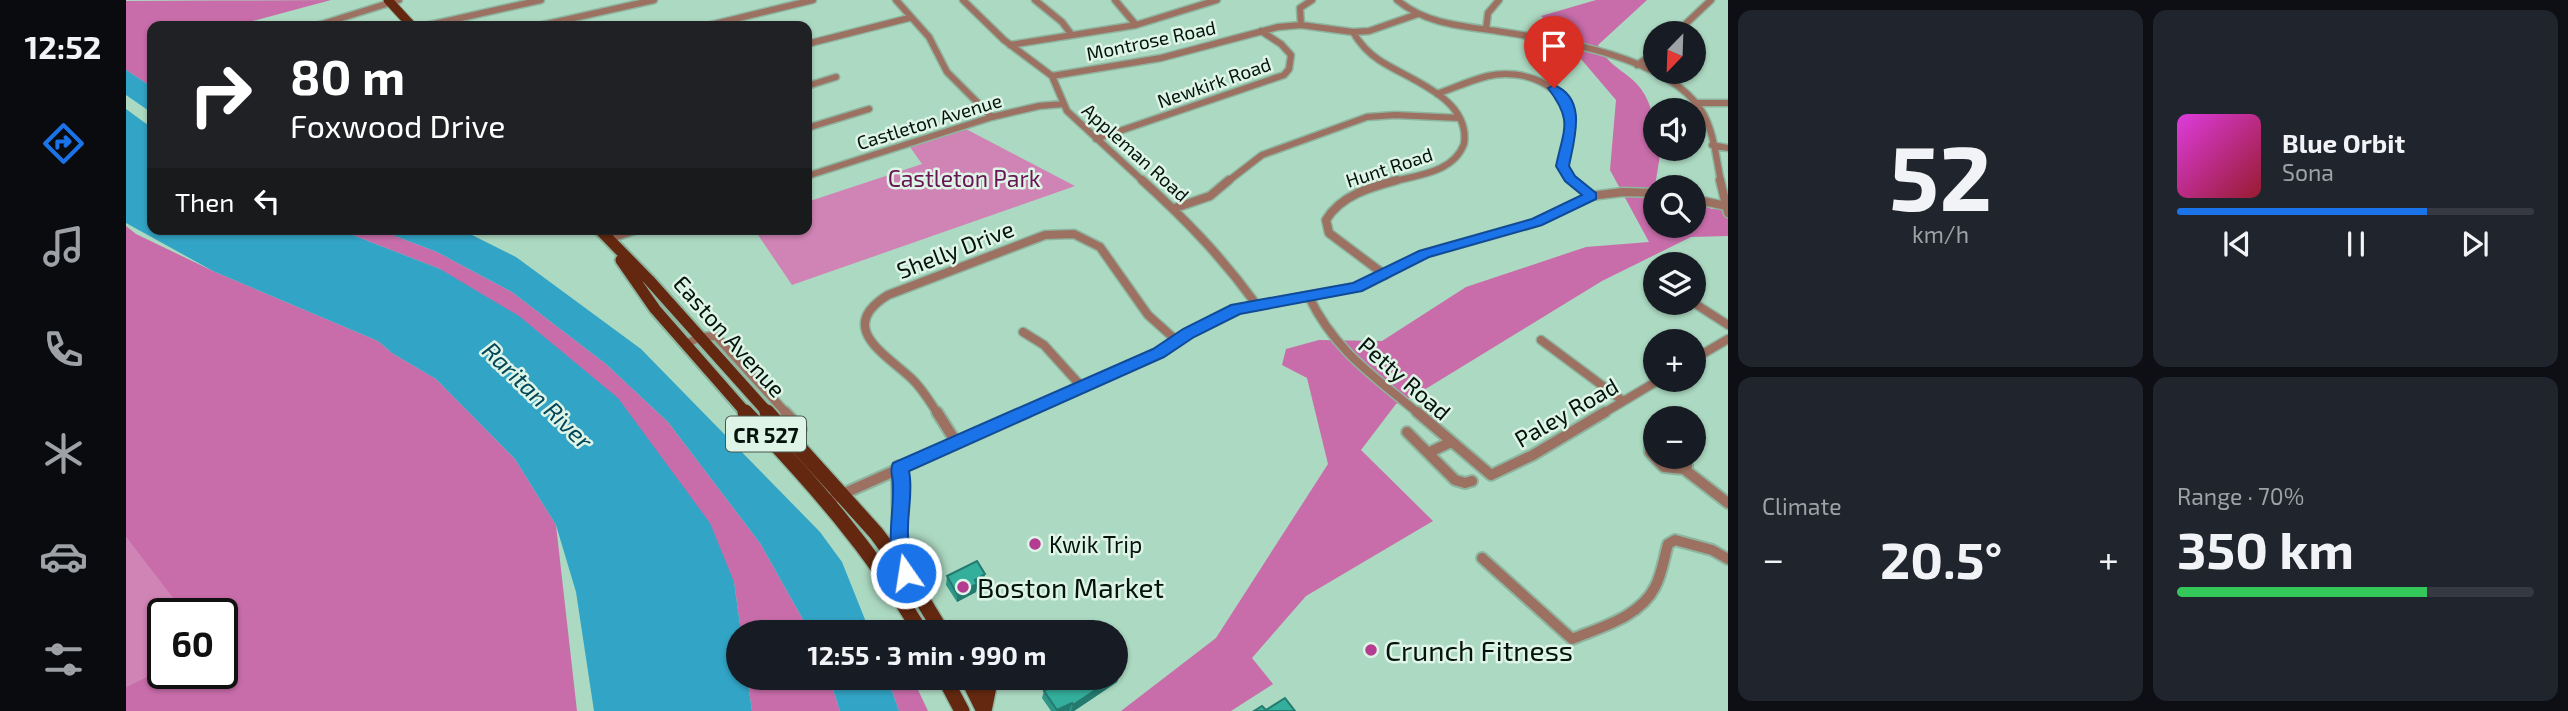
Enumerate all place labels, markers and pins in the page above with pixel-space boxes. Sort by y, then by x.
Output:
pin [1524,16,1584,88]
place label: Kwik Trip [1049,530,1142,558]
marker: Kwik Trip [1027,536,1043,552]
place label: Boston Market [977,570,1164,604]
marker: Boston Market [955,579,971,595]
place label: Crunch Fitness [1385,633,1573,667]
marker: Crunch Fitness [1363,642,1379,658]

